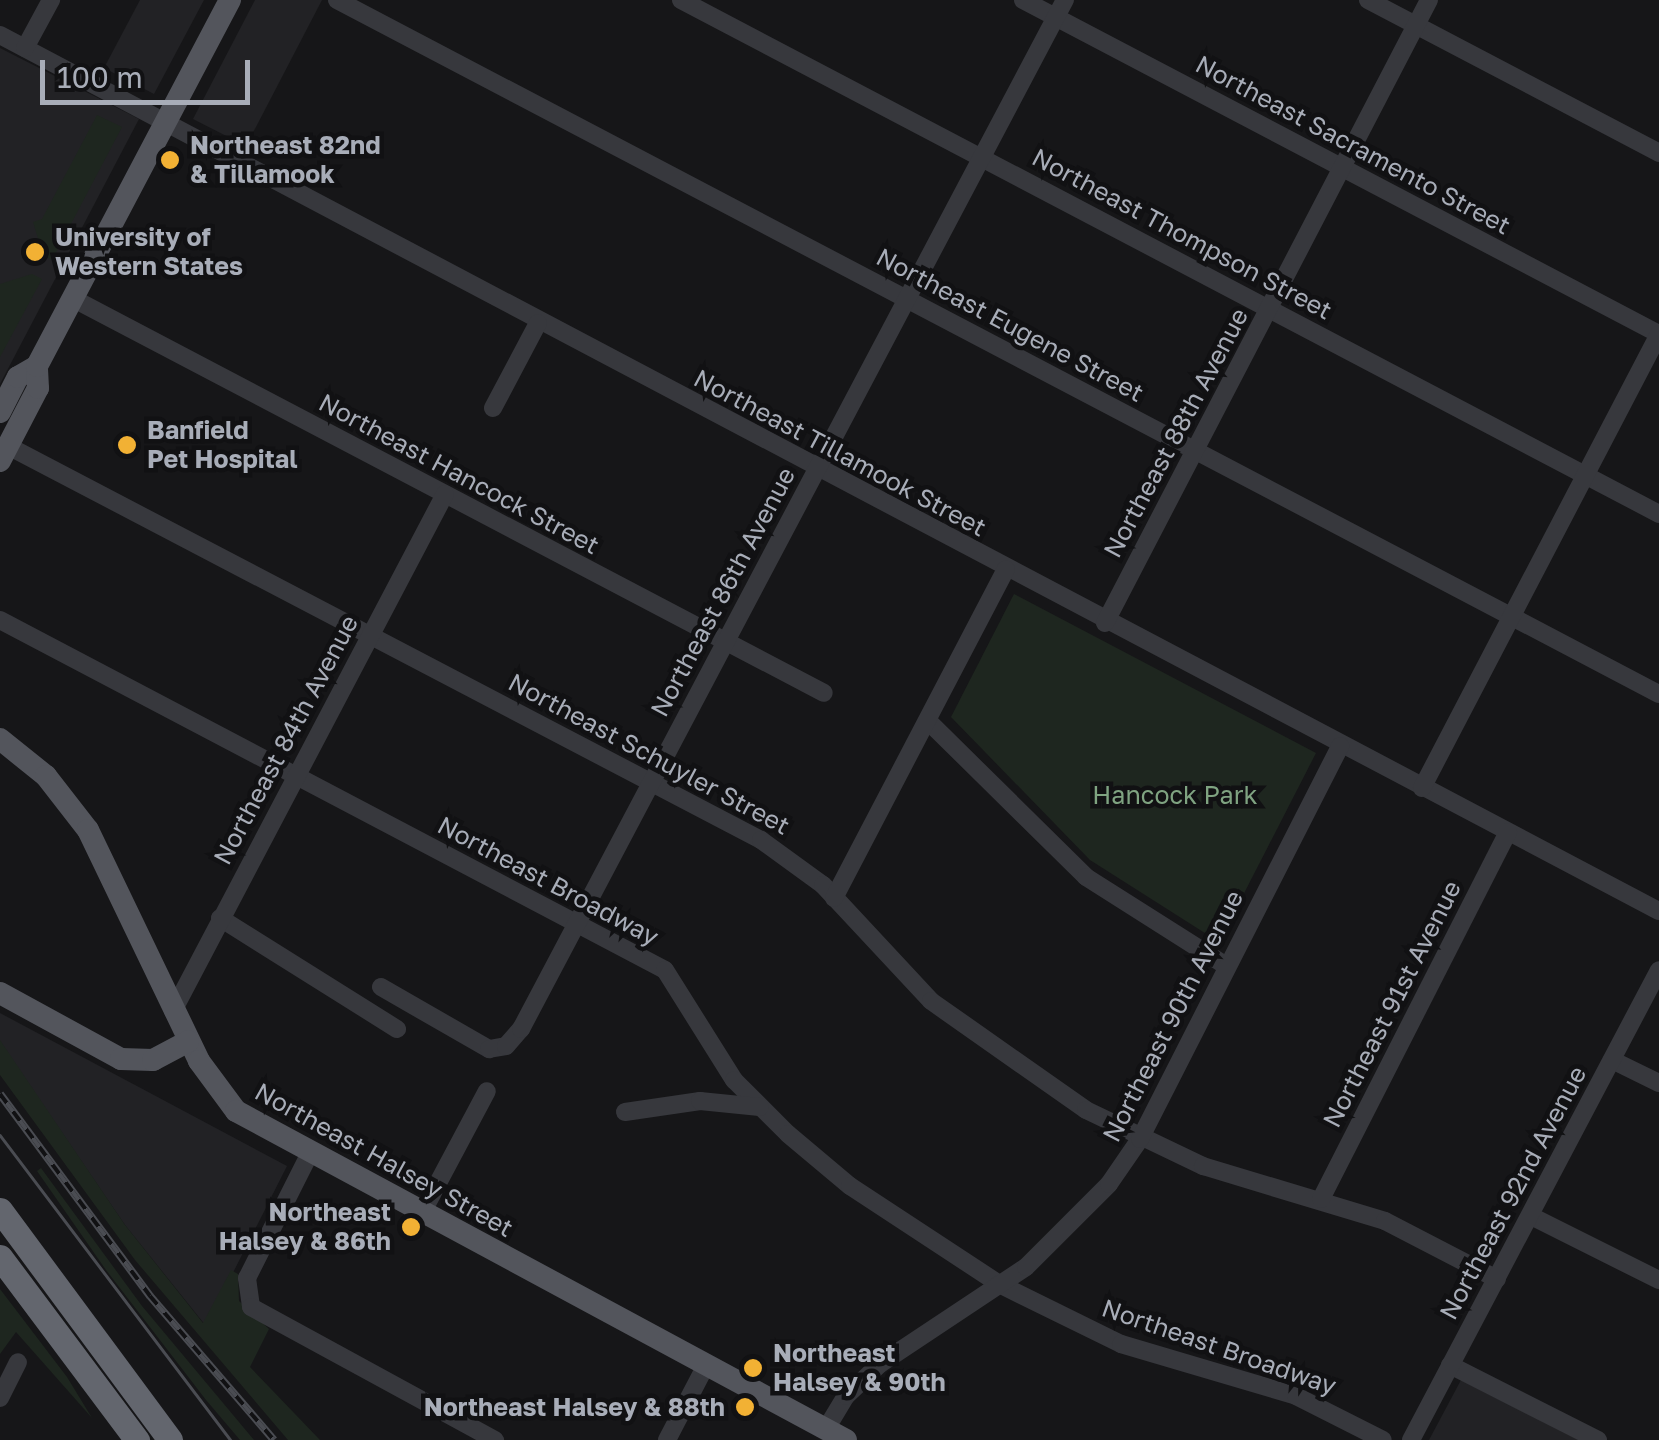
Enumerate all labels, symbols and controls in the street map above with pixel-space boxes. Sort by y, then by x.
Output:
scale bar [45,40,255,102]
street label: Northeast Sacramento Street [1191,49,1515,241]
text: 100 m [57,59,143,95]
place label: Northeast 82nd & Tillamook [190,131,380,190]
street label: Northeast Thompson Street [1027,142,1337,326]
marker: Northeast 82nd & Tillamook [159,149,181,171]
place label: University of Western States [55,223,243,282]
marker: University of Western States [24,241,46,263]
street label: Northeast Eugene Street [871,242,1149,408]
street label: Northeast 88th Avenue [1097,303,1255,563]
street label: Northeast Tillamook Street [689,363,991,543]
street label: Northeast Hancock Street [314,387,604,561]
place label: Banfield Pet Hospital [147,416,297,475]
marker: Banfield Pet Hospital [116,434,138,456]
street label: Northeast 86th Avenue [644,462,802,722]
street label: Northeast 84th Avenue [207,610,365,870]
street label: Northeast Schuyler Street [503,667,795,841]
park label: Hancock Park [1092,780,1258,810]
street label: Northeast Broadway [432,810,664,952]
street label: Northeast 91st Avenue [1317,876,1467,1132]
street label: Northeast 90th Avenue [1096,885,1250,1147]
street label: Northeast 92nd Avenue [1433,1061,1593,1325]
street label: Northeast Halsey Street [250,1076,518,1244]
place label: Northeast Halsey & 86th [219,1198,391,1257]
marker: Northeast Halsey & 86th [400,1216,422,1238]
street label: Northeast Broadway [1098,1293,1340,1401]
place label: Northeast Halsey & 90th [773,1339,946,1398]
marker: Northeast Halsey & 90th [742,1357,764,1379]
place label: Northeast Halsey & 88th [424,1392,725,1422]
marker: Northeast Halsey & 88th [734,1396,756,1418]

